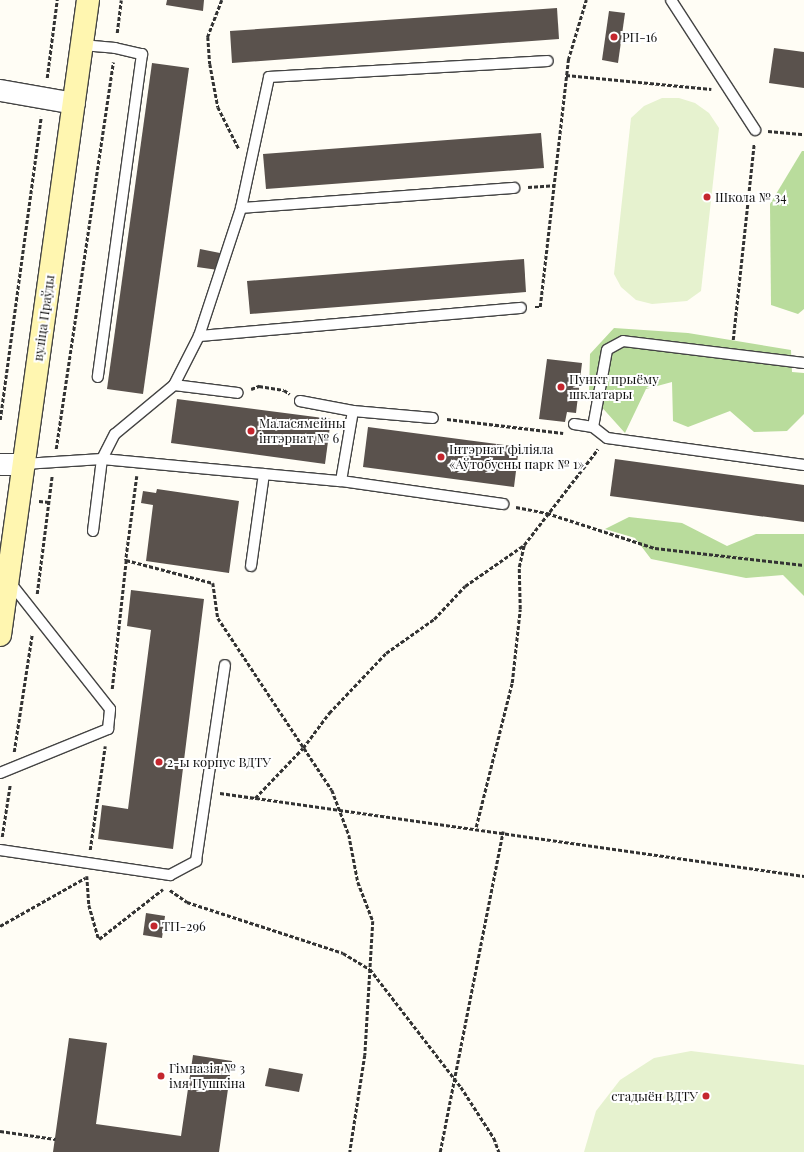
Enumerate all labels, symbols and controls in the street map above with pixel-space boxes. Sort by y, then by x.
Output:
place label: РП-16 [622,29,657,45]
marker: РП-16 [609,32,619,42]
place label: Школа № 34 [715,189,787,205]
marker: Школа № 34 [702,192,712,202]
street label: вуліца Праўды [30,274,58,362]
place label: Пункт прыёму шклатары [569,372,659,403]
marker: Пункт прыёму шклатары [556,382,566,392]
place label: Маласямейны інтэрнат № 6 [259,416,346,447]
marker: Маласямейны інтэрнат № 6 [246,426,256,436]
place label: Інтэрнат філіяла «Аўтобусны парк № 1» [449,442,584,473]
marker: Інтэрнат філіяла «Аўтобусны парк № 1» [436,452,446,462]
place label: 2-ы корпус ВДТУ [167,754,271,770]
marker: 2-ы корпус ВДТУ [154,757,164,767]
place label: ТП-296 [162,918,206,934]
marker: ТП-296 [149,921,159,931]
place label: Гімназія № 3 імя Пушкіна [169,1061,245,1092]
marker: Гімназія № 3 імя Пушкіна [156,1071,166,1081]
place label: стадыён ВДТУ [611,1088,698,1104]
marker: стадыён ВДТУ [701,1091,711,1101]

